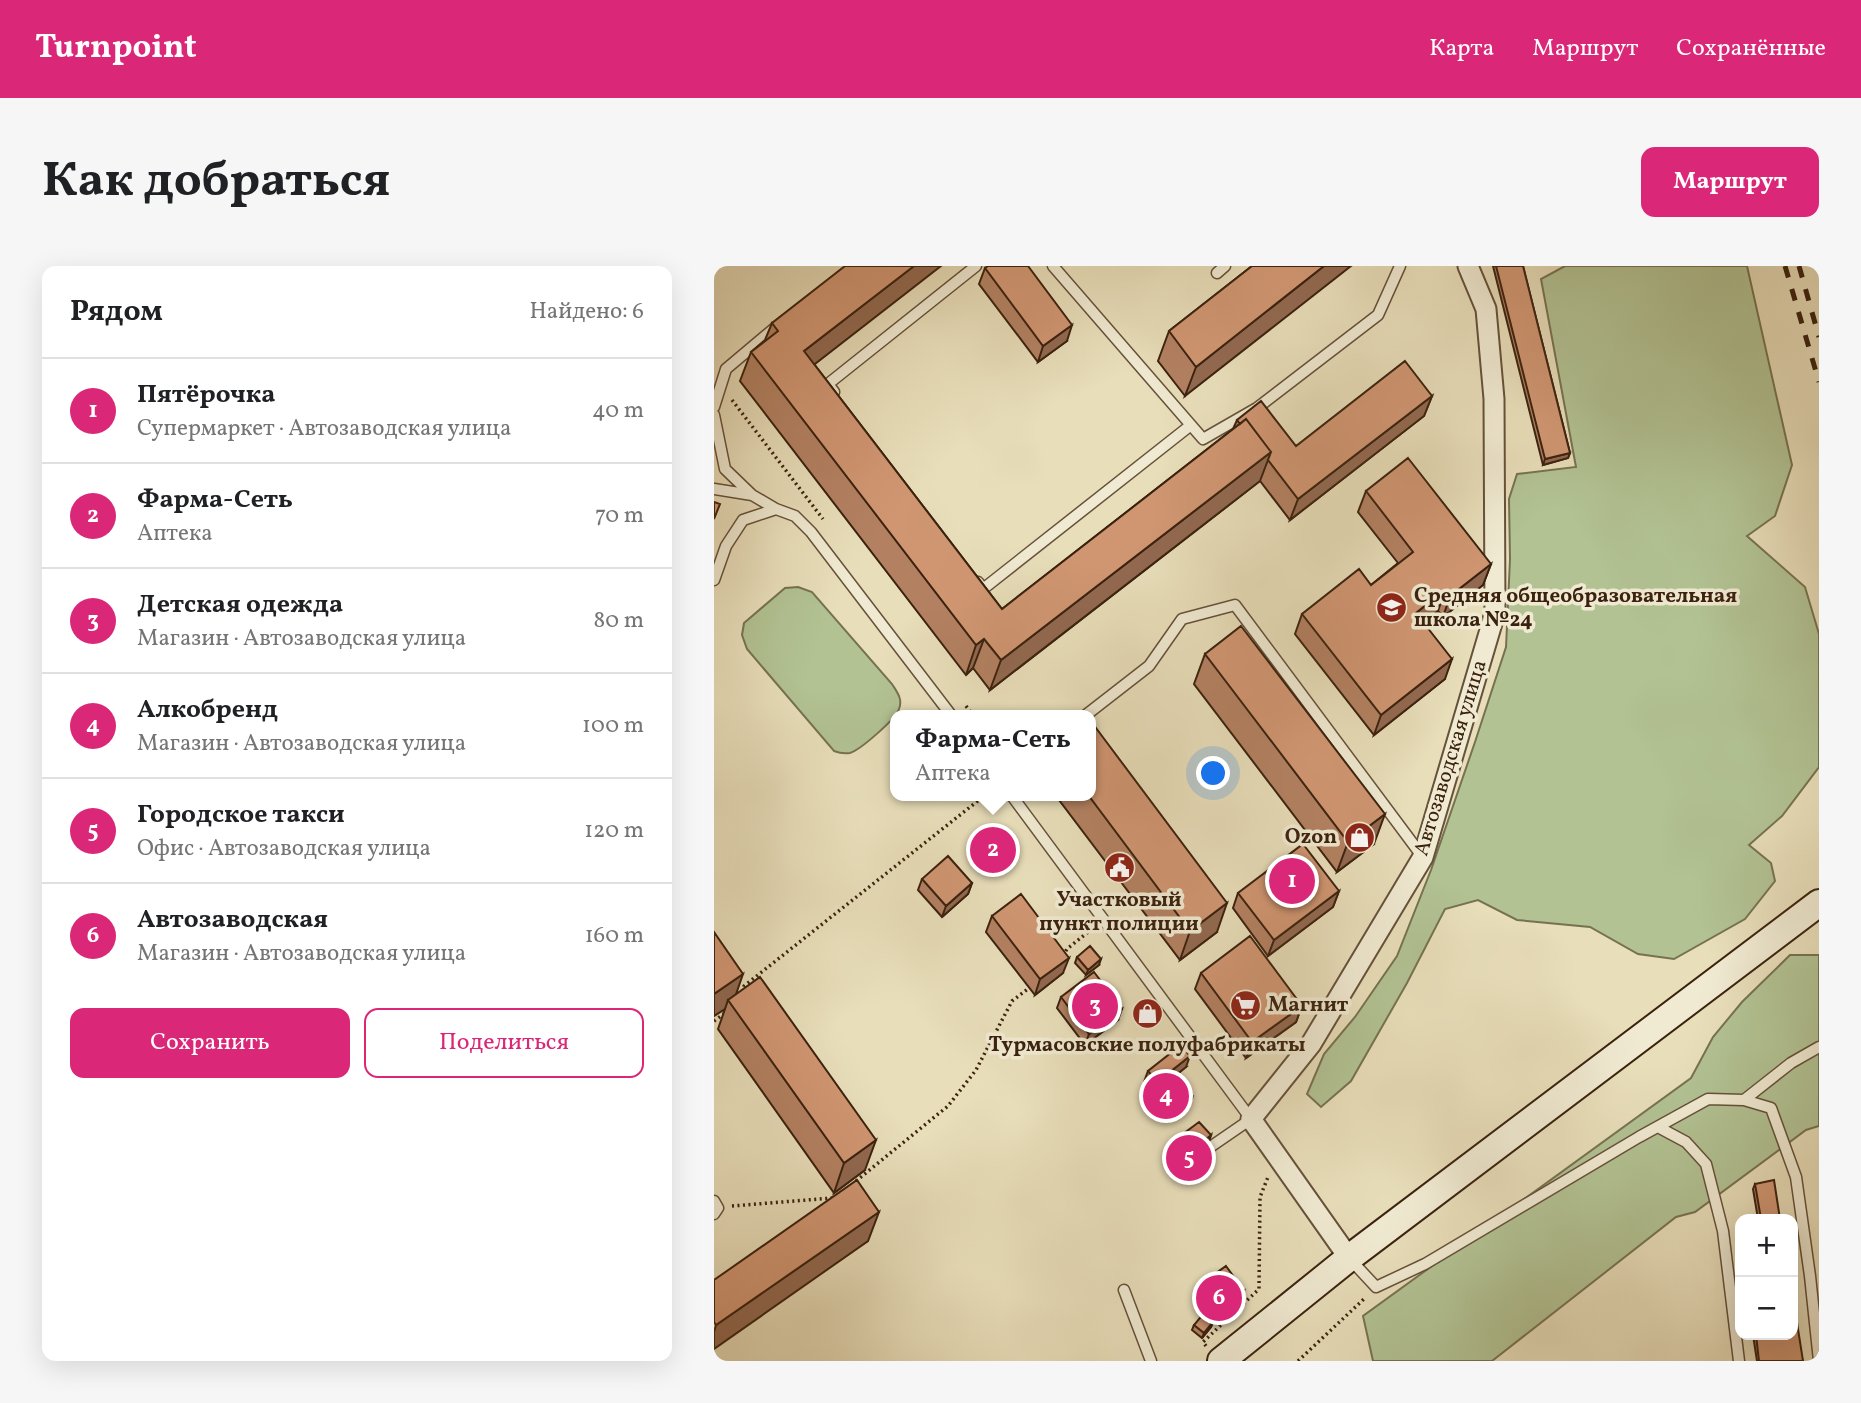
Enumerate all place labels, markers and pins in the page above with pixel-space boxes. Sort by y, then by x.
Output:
place label: Средняя общеобразовательная школа №24 [1414,582,1737,635]
school or university icon: Средняя общеобразовательная школа №24 [1374,591,1408,625]
shop icon: Ozon [1343,820,1377,854]
place label: Ozon [1285,823,1337,852]
pin: 2 [970,824,1016,876]
public building icon: Участковый пункт полиции [1102,851,1136,885]
pin: 1 [1269,855,1315,907]
place label: Участковый пункт полиции [1039,886,1199,939]
pin: 3 [1072,980,1118,1032]
supermarket icon: Магнит [1228,988,1262,1022]
place label: Магнит [1268,991,1349,1020]
shop icon: Турмасовские полуфабрикаты [1130,996,1164,1030]
place label: Турмасовские полуфабрикаты [988,1031,1306,1060]
pin: 4 [1143,1070,1189,1122]
pin: 5 [1166,1132,1212,1184]
pin: 6 [1196,1272,1242,1324]

